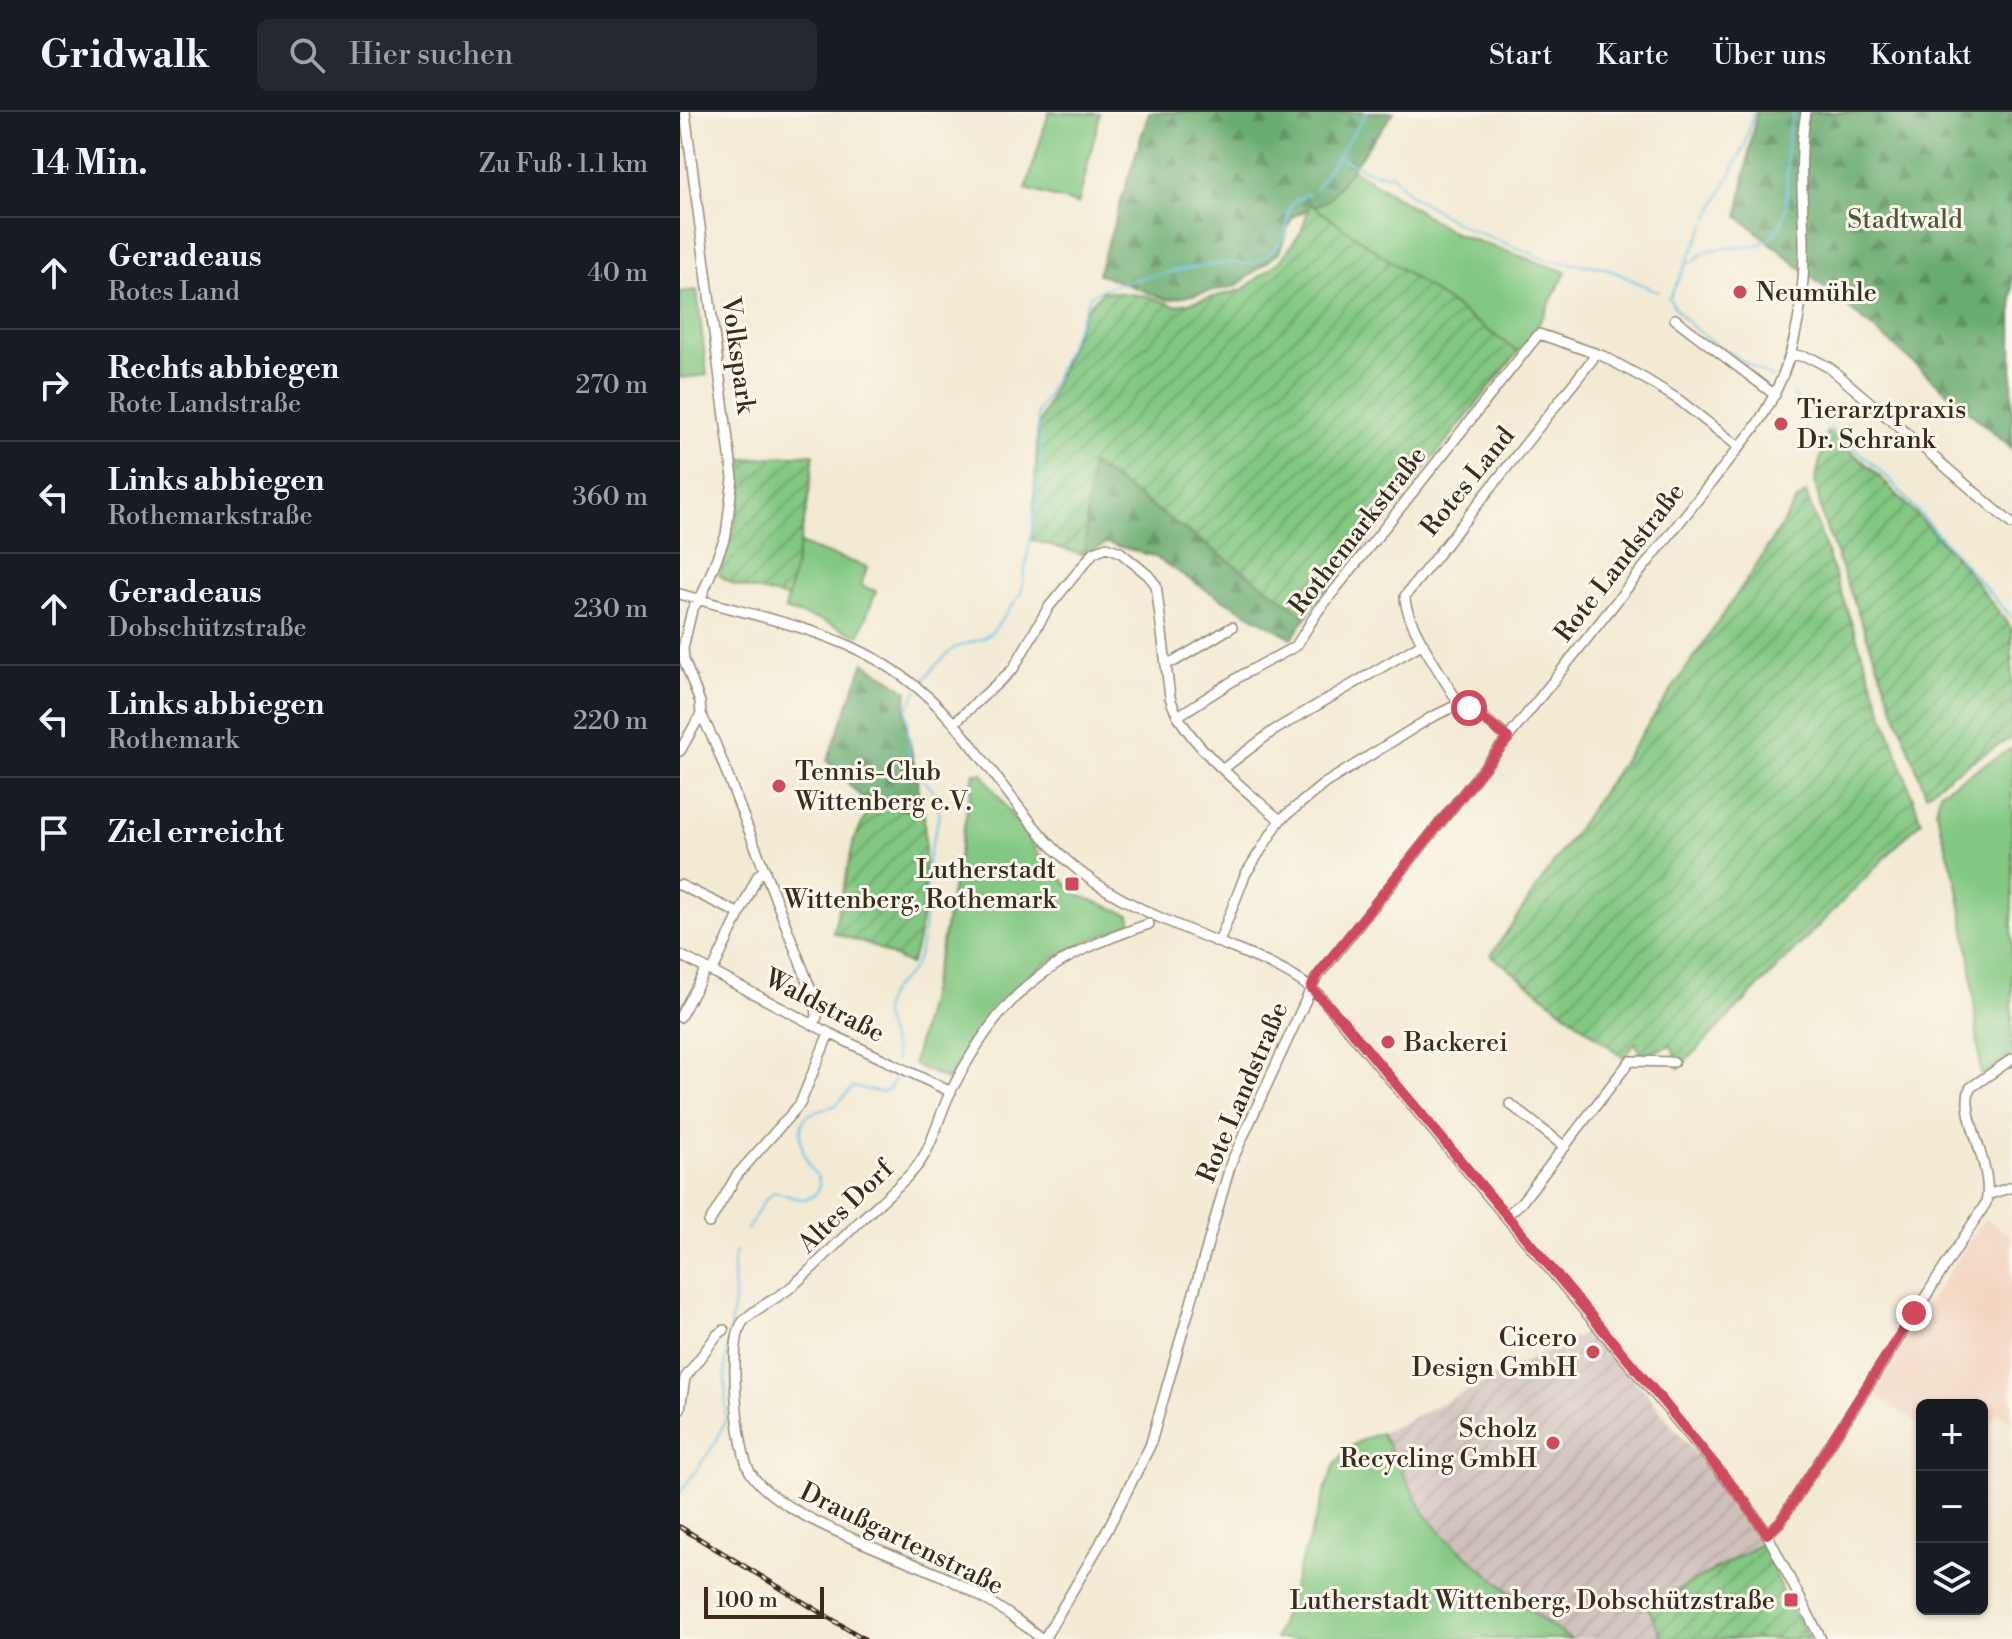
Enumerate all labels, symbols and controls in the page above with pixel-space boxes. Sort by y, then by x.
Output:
search box [257,19,817,91]
text: Gridwalk [40,32,209,79]
icon: search [285,33,329,77]
text: Hier suchen [349,36,513,74]
text: Start [1489,38,1552,73]
text: Karte [1596,38,1669,73]
text: Über uns [1713,38,1826,73]
text: Kontakt [1870,38,1972,73]
text: 14 Min. [32,143,148,185]
text: Zu Fuß · 1.1 km [479,148,648,180]
park label: Stadtwald [1847,204,1963,236]
text: Geradeaus [108,238,262,276]
icon: ahead [32,251,76,295]
text: 40 m [587,257,648,289]
text: Rotes Land [108,276,240,308]
place label: Neumühle [1756,277,1877,309]
marker: Neumühle [1731,283,1749,301]
street label: Volkspark [714,294,762,417]
text: Rechts abbiegen [108,350,339,388]
icon: right [32,363,76,407]
text: 270 m [575,369,648,401]
text: Rote Landstraße [108,388,301,420]
place label: Tierarztpraxis Dr. Schrank [1797,394,1966,456]
marker: Tierarztpraxis Dr. Schrank [1772,415,1790,433]
street label: Rotes Land [1414,420,1522,543]
street label: Rothemarkstraße [1282,440,1433,621]
text: Links abbiegen [108,462,324,500]
icon: left [32,475,76,519]
street label: Rote Landstraße [1548,477,1692,649]
text: 360 m [573,481,648,513]
text: Rothemarkstraße [108,500,313,532]
text: Geradeaus [108,574,262,612]
icon: ahead [32,587,76,631]
text: 230 m [573,593,648,625]
text: Dobschützstraße [108,612,307,644]
text: Links abbiegen [108,686,324,724]
route start [1451,690,1487,726]
icon: left [32,699,76,743]
text: 220 m [573,705,648,737]
text: Rothemark [108,724,239,756]
place label: Tennis-Club Wittenberg e.V. [794,756,972,818]
marker: Tennis-Club Wittenberg e.V. [770,777,788,795]
icon: arrive [32,811,76,855]
text: Ziel erreicht [108,814,284,852]
place label: Lutherstadt Wittenberg, Rothemark [783,854,1057,916]
marker: Lutherstadt Wittenberg, Rothemark [1063,875,1081,893]
street label: Waldstraße [758,962,890,1050]
street label: Rote Landstraße [1190,997,1295,1188]
place label: Backerei [1403,1027,1508,1059]
marker: Backerei [1379,1033,1397,1051]
street label: Altes Dorf [791,1152,901,1261]
route end [1896,1295,1932,1331]
place label: Cicero Design GmbH [1412,1322,1577,1384]
marker: Cicero Design GmbH [1584,1343,1602,1361]
map controls [1916,1399,1988,1615]
button: + [1916,1399,1988,1471]
place label: Scholz Recycling GmbH [1340,1413,1537,1475]
marker: Scholz Recycling GmbH [1544,1434,1562,1452]
button: − [1916,1471,1988,1543]
street label: Draußgartenstraße [794,1476,1009,1602]
button: layers [1916,1543,1988,1615]
scale bar [704,1583,824,1619]
place label: Lutherstadt Wittenberg, Dobschützstraße [1290,1585,1775,1617]
text: 100 m [716,1587,778,1614]
marker: Lutherstadt Wittenberg, Dobschützstraße [1782,1591,1800,1609]

